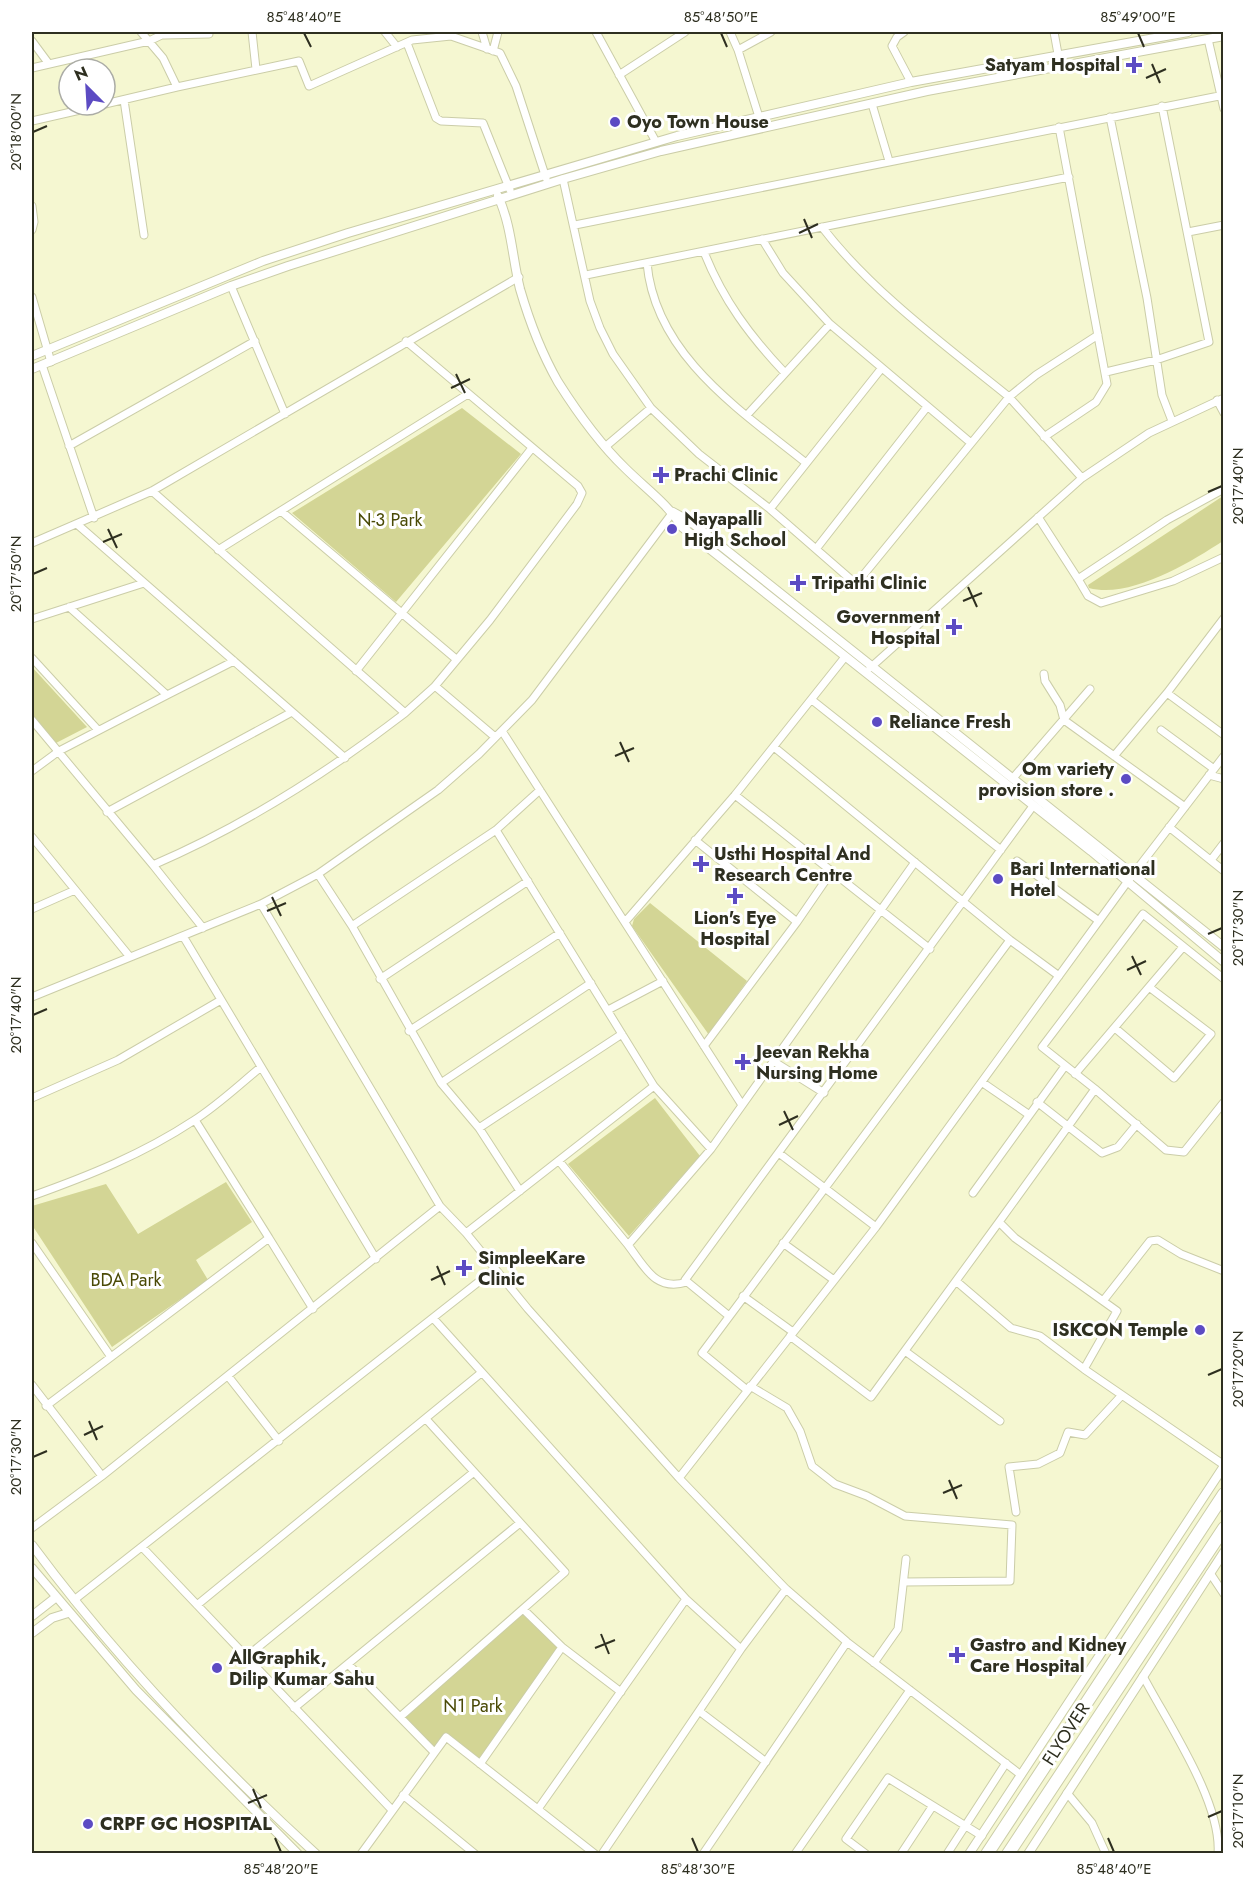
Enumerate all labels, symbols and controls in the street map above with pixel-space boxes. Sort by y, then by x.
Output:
text: 85°48'40"E [266,6,342,28]
text: 85°48'50"E [684,6,758,28]
text: 85°49'00"E [1100,6,1176,28]
place label: Satyam Hospital [985,52,1120,78]
marker: Satyam Hospital [1125,56,1143,74]
north arrow [57,57,117,117]
text: N [71,61,92,87]
text: 20°18'00"N [5,93,27,171]
place label: Oyo Town House [627,109,769,135]
marker: Oyo Town House [608,115,622,129]
text: 20°17'40"N [1227,448,1249,524]
place label: Prachi Clinic [674,462,778,488]
marker: Prachi Clinic [652,466,670,484]
place label: Nayapalli High School [684,506,786,553]
park label: N-3 Park [357,507,423,533]
marker: Nayapalli High School [665,522,679,536]
text: 20°17'50"N [5,536,27,612]
place label: Tripathi Clinic [812,570,927,596]
marker: Tripathi Clinic [789,574,807,592]
place label: Government Hospital [837,604,940,651]
marker: Government Hospital [945,618,963,636]
place label: Reliance Fresh [889,709,1011,735]
marker: Reliance Fresh [870,715,884,729]
place label: Om variety provision store . [978,756,1115,803]
marker: Om variety provision store . [1119,772,1133,786]
place label: Usthi Hospital And Research Centre [714,841,871,888]
marker: Usthi Hospital And Research Centre [692,855,710,873]
place label: Bari International Hotel [1010,856,1155,903]
marker: Bari International Hotel [991,872,1005,886]
marker: Lion's Eye Hospital [726,887,744,905]
text: 20°17'30"N [1227,890,1249,966]
place label: Lion's Eye Hospital [694,905,776,952]
text: 20°17'40"N [5,977,27,1053]
place label: Jeevan Rekha Nursing Home [753,1039,878,1086]
marker: Jeevan Rekha Nursing Home [734,1053,752,1071]
place label: SimpleeKare Clinic [478,1245,585,1292]
marker: SimpleeKare Clinic [455,1259,473,1277]
park label: BDA Park [90,1267,162,1293]
place label: ISKCON Temple [1053,1317,1188,1343]
marker: ISKCON Temple [1193,1323,1207,1337]
text: 20°17'20"N [1227,1331,1249,1407]
text: 20°17'30"N [5,1419,27,1495]
place label: Gastro and Kidney Care Hospital [970,1632,1127,1679]
place label: AllGraphik, Dilip Kumar Sahu [228,1645,375,1692]
marker: Gastro and Kidney Care Hospital [948,1646,966,1664]
marker: AllGraphik, Dilip Kumar Sahu [210,1661,224,1675]
park label: N1 Park [443,1693,503,1719]
street label: FLYOVER [1036,1697,1096,1771]
text: 20°17'10"N [1227,1774,1249,1848]
place label: CRPF GC HOSPITAL [100,1811,272,1837]
marker: CRPF GC HOSPITAL [81,1817,95,1831]
text: 85°48'20"E [244,1858,318,1880]
text: 85°48'30"E [661,1858,735,1880]
text: 85°48'40"E [1076,1858,1152,1880]

